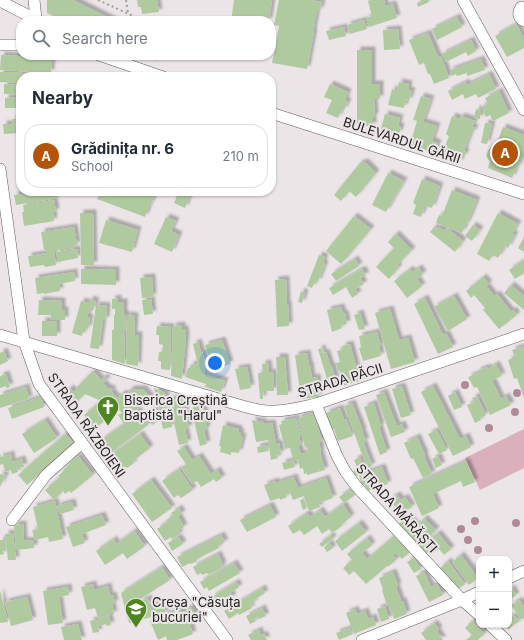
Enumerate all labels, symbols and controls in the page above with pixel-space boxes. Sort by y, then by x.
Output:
search box [16,16,276,60]
icon: search [30,27,52,49]
text: Search here [62,29,148,48]
text: Nearby [32,88,93,108]
street label: BULEVARDUL GĂRII [341,113,463,167]
pin: A [492,138,518,168]
text: Grădinița nr. 6 [71,139,174,158]
text: A [41,148,51,164]
text: 210 m [223,148,259,164]
text: School [71,158,113,174]
your location [205,353,225,373]
street label: STRADA PĂCII [296,359,384,401]
street label: STRADA RĂZBOIENI [45,370,129,480]
place label: Biserica Creștină Baptistă "Harul" [124,392,228,423]
church icon: Biserica Creștină Baptistă "Harul" [95,394,121,427]
street label: STRADA MĂRĂȘTI [352,460,441,556]
map controls [476,556,512,628]
button: + [476,556,512,592]
button: − [476,592,512,628]
place label: Creșa "Căsuța bucuriei" [152,594,241,625]
school or university icon: Creșa "Căsuța bucuriei" [123,596,149,629]

